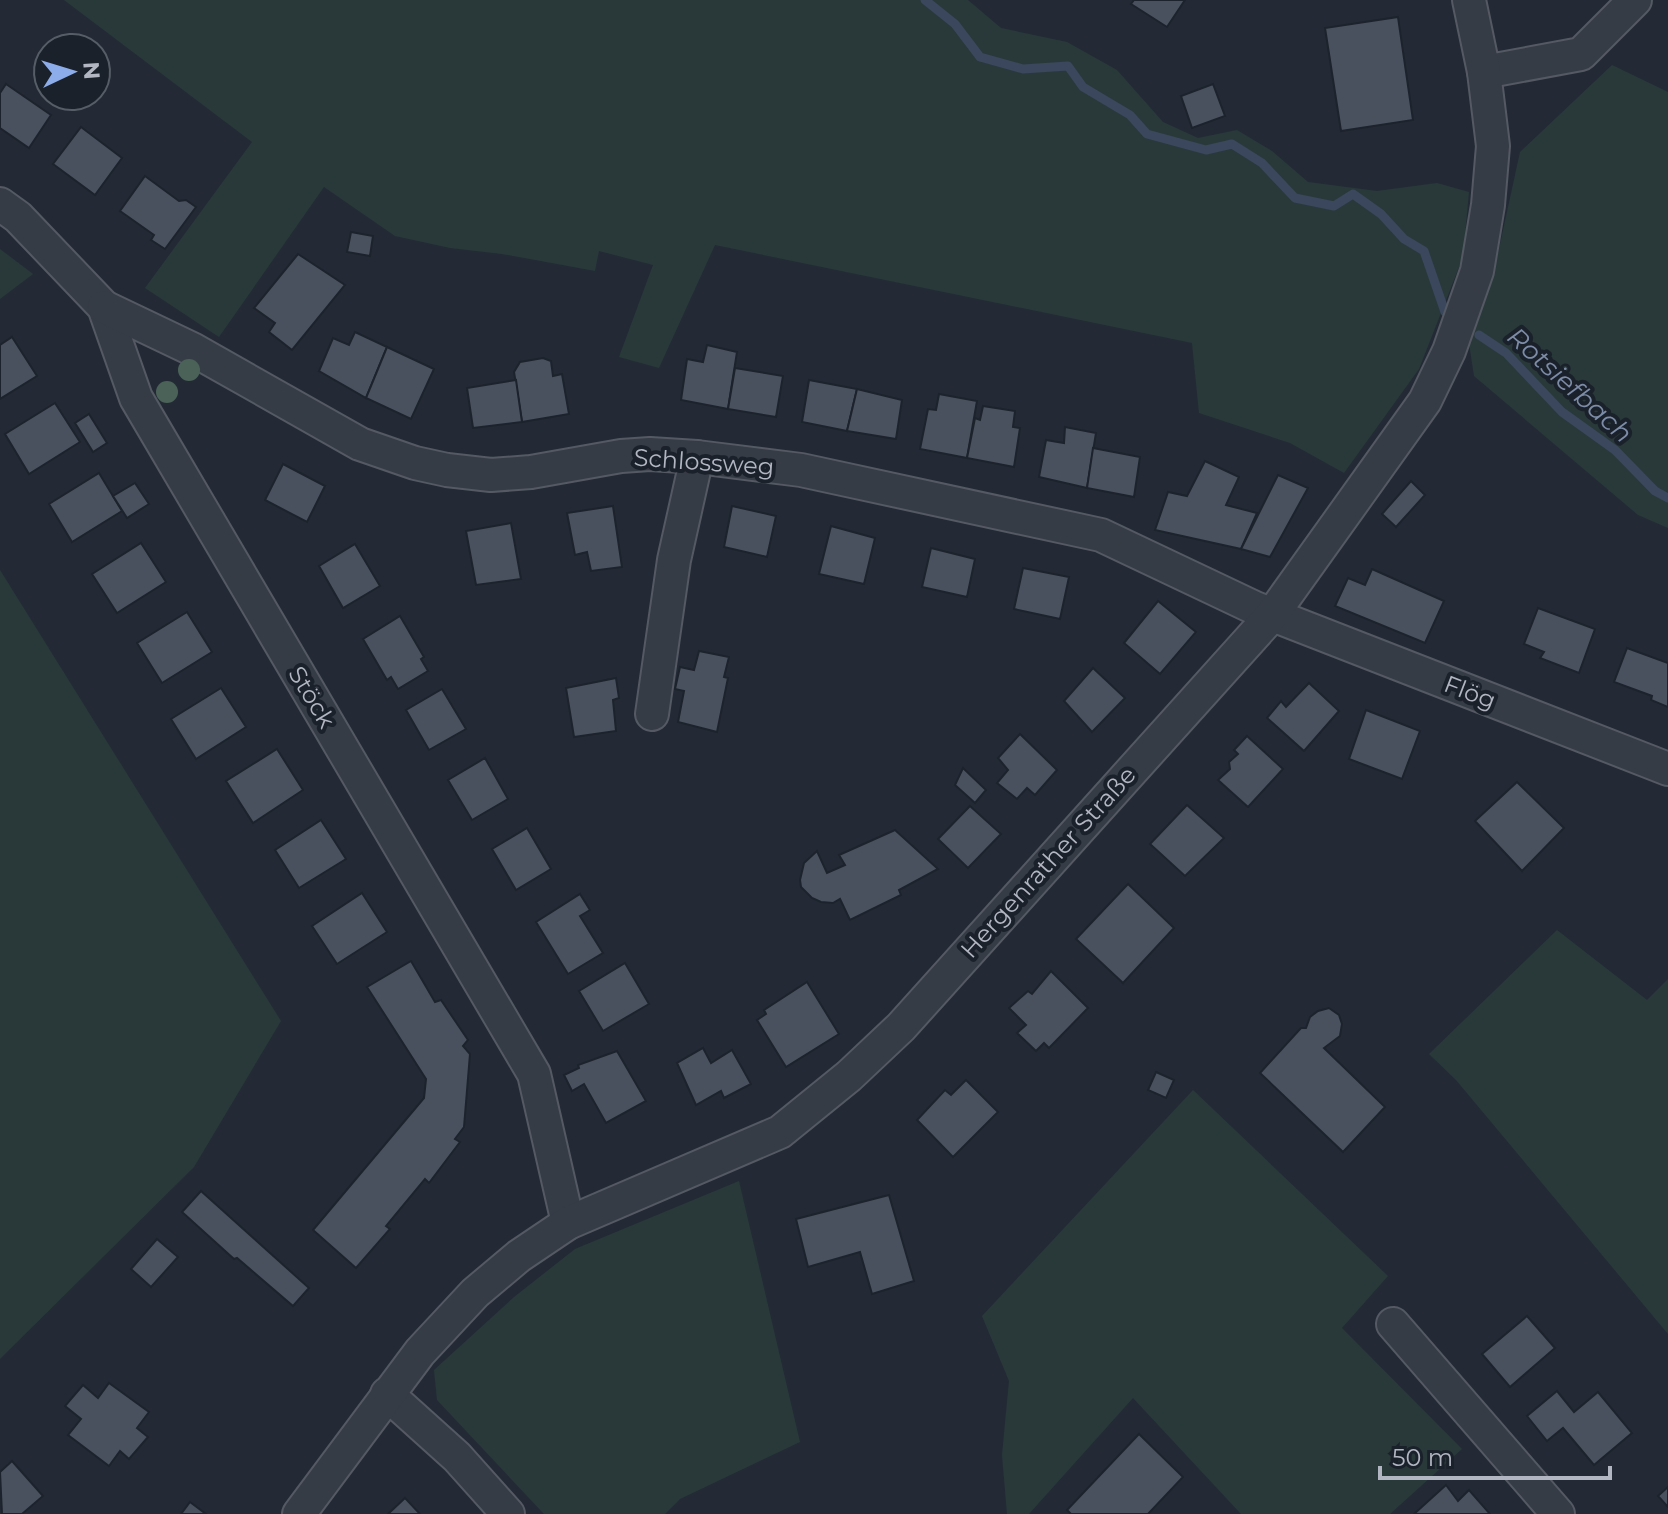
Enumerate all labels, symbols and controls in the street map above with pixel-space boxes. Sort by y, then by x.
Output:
north arrow [32,32,112,112]
text: N [77,61,106,80]
water label: Rotsiefbach [1501,321,1639,449]
street label: Schlossweg [633,443,775,481]
street label: Stöck [282,661,342,734]
street label: Flög [1440,669,1500,715]
street label: Hergenrather Straße [954,760,1142,964]
scale bar [1380,1430,1610,1480]
text: 50 m [1392,1443,1453,1472]

